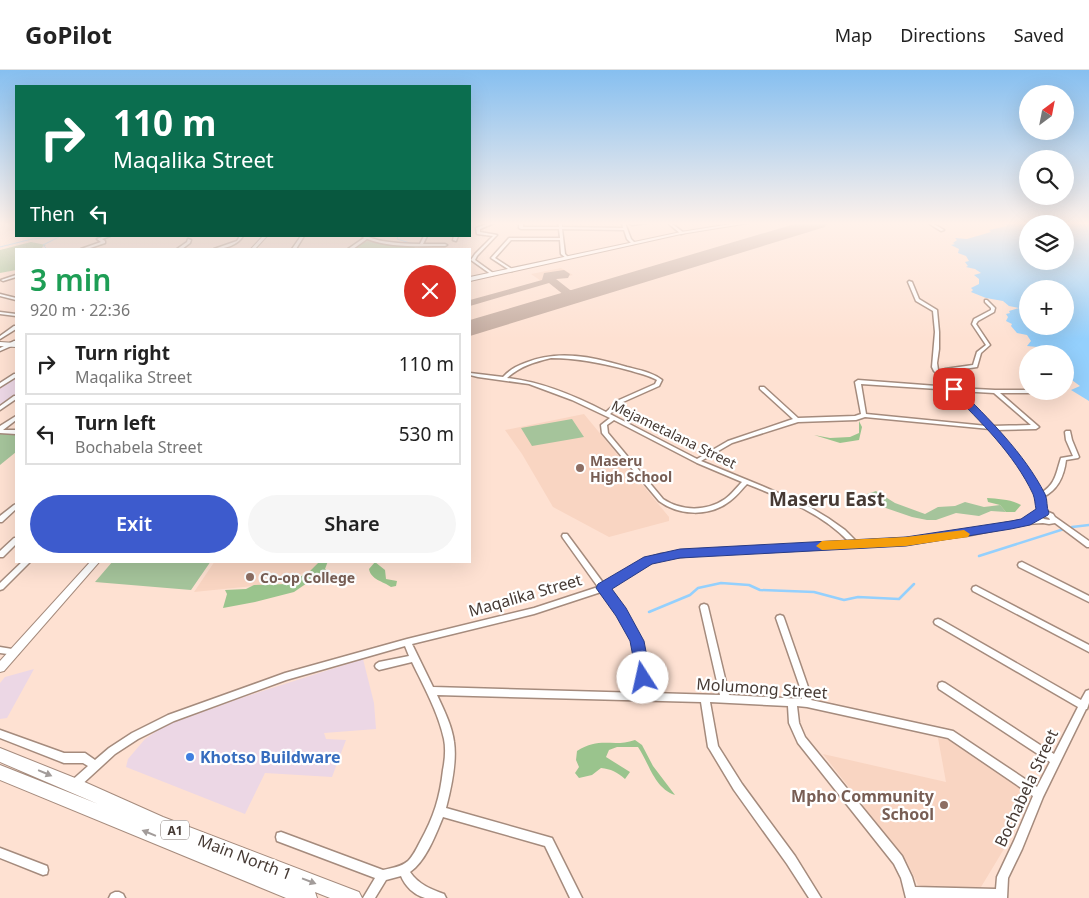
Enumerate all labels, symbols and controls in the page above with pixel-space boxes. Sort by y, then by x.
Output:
text: GoPilot [25,18,112,51]
text: Map [835,23,872,47]
text: Directions [900,23,986,47]
text: Saved [1014,23,1064,47]
north arrow [1019,85,1074,140]
map controls [1019,85,1074,400]
text: 110 m [113,99,216,146]
icon: right [30,105,95,170]
text: Maqalika Street [113,144,274,174]
button: search [1019,150,1074,205]
icon: left [85,200,113,228]
text: Then [30,201,75,227]
button: layers [1019,215,1074,270]
text: 3 min [30,259,111,300]
button: close [404,265,456,317]
button: + [1019,280,1074,335]
text: 920 m · 22:36 [30,299,130,321]
text: Turn right [75,340,170,366]
button: − [1019,345,1074,400]
icon: right [32,350,60,378]
text: 110 m [399,351,454,377]
text: Maqalika Street [75,366,192,388]
pin [933,368,975,410]
icon: arrive [940,375,968,403]
street label: Mejametalana Street [608,396,740,472]
text: Turn left [75,410,156,436]
icon: left [32,420,60,448]
text: 530 m [399,421,454,447]
text: Bochabela Street [75,436,202,458]
place label: Maseru High School [590,451,672,486]
marker: Maseru High School [574,462,586,474]
district label: Maseru East [769,486,885,512]
button: Exit [30,495,238,553]
button: Share [248,495,456,553]
place label: Co-op College [260,568,355,587]
street label: Maqalika Street [466,568,584,622]
marker: Co-op College [244,571,256,583]
position arrow [616,651,668,703]
street label: Molumong Street [696,672,829,704]
street label: Bochabela Street [989,725,1063,850]
place label: Khotso Buildware [200,746,341,768]
marker: Khotso Buildware [184,751,196,763]
one-way arrow [38,770,52,778]
place label: Mpho Community School [791,785,935,825]
marker: Mpho Community School [938,799,950,811]
road number: A1 [161,820,189,840]
one-way arrow [142,829,157,836]
street label: Main North 1 [195,829,295,885]
one-way arrow [302,877,317,885]

